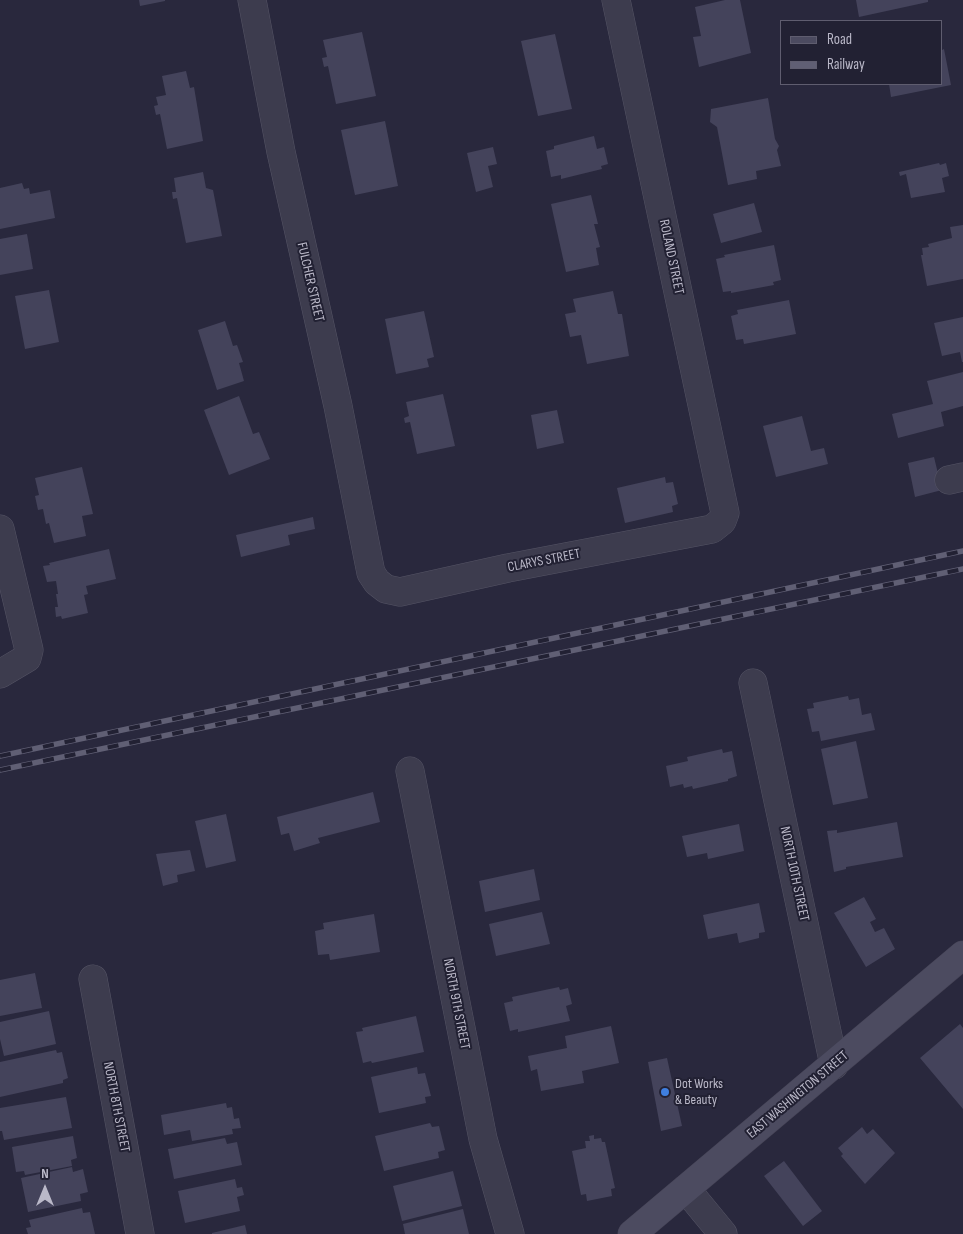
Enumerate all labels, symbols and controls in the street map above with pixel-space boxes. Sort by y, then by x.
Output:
legend [780,20,943,85]
text: Road [827,30,852,49]
text: Railway [827,55,865,74]
street label: ROLAND STREET [655,218,687,296]
street label: FULCHER STREET [293,241,327,323]
street label: CLARYS STREET [506,546,582,576]
street label: NORTH 10TH STREET [776,825,812,923]
street label: NORTH 9TH STREET [439,957,473,1051]
street label: EAST WASHINGTON STREET [744,1048,852,1142]
street label: NORTH 8TH STREET [99,1060,133,1154]
place label: Dot Works & Beauty [675,1076,723,1108]
marker: Dot Works & Beauty [659,1086,671,1098]
north arrow [20,1164,70,1214]
text: N [41,1165,49,1182]

